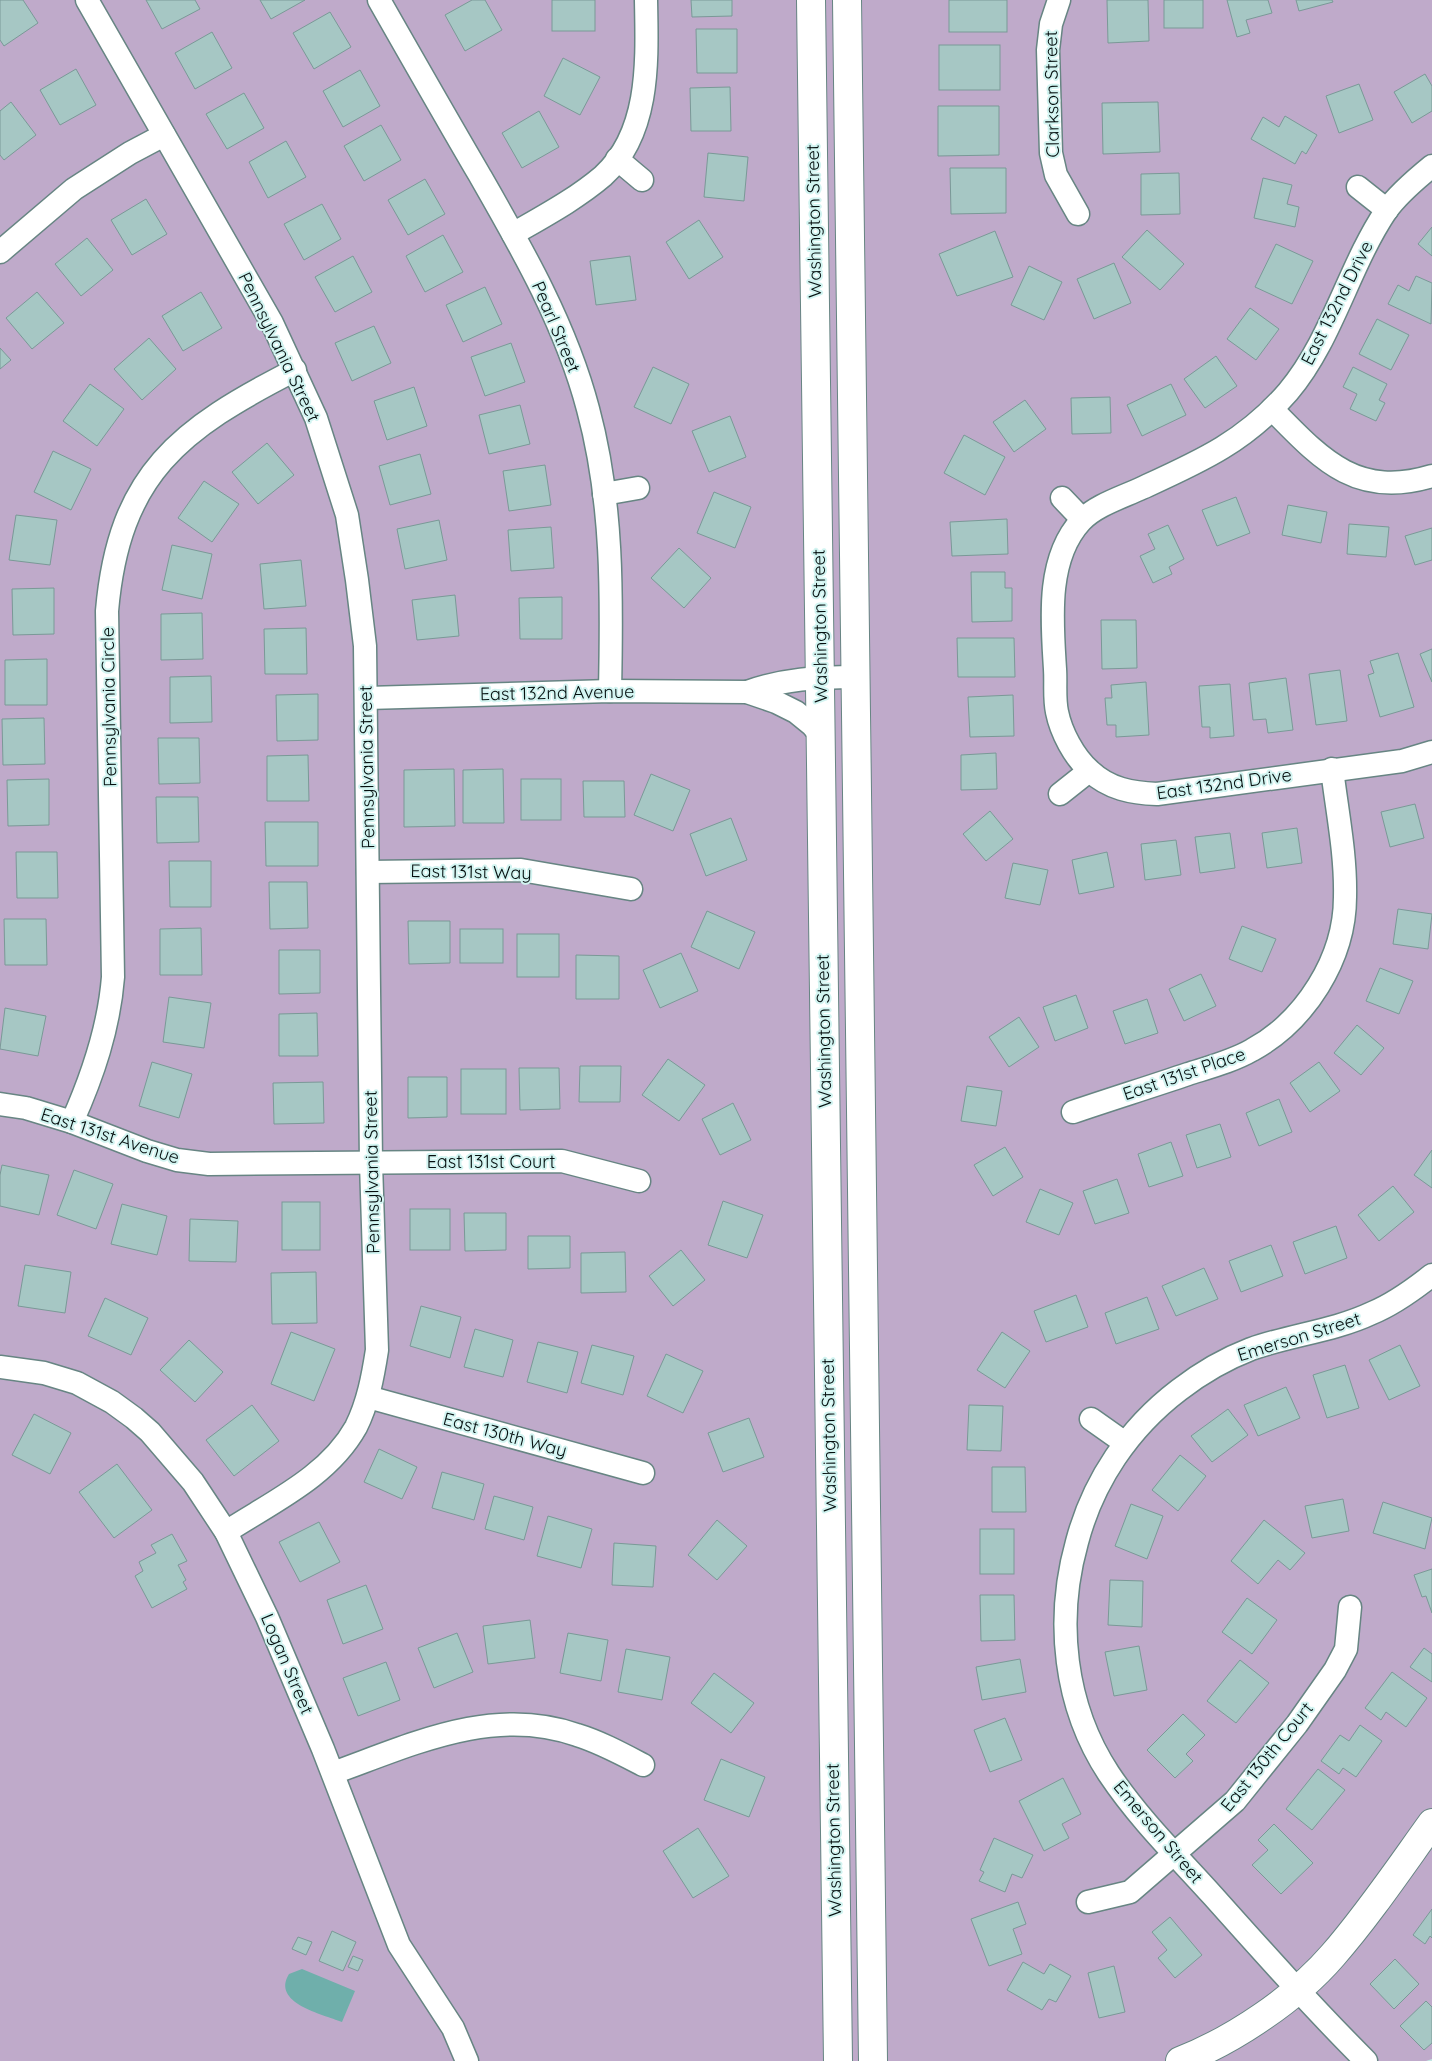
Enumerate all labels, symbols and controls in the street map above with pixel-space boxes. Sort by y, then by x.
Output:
street label: Clarkson Street [1039,30,1064,158]
street label: Washington Street [801,144,826,298]
street label: East 132nd Drive [1295,237,1378,369]
street label: Pennsylvania Street [233,268,326,425]
street label: Pearl Street [527,278,586,376]
street label: Washington Street [807,549,832,703]
street label: Pennsylvania Circle [96,627,121,787]
street label: East 132nd Avenue [480,680,634,705]
street label: Pennsylvania Street [354,685,379,849]
street label: East 132nd Drive [1155,763,1293,804]
street label: East 131st Way [410,859,532,884]
street label: Washington Street [811,954,836,1108]
street label: East 131st Place [1120,1042,1248,1105]
street label: Pennsylvania Street [359,1090,384,1254]
street label: East 131st Avenue [38,1102,182,1169]
street label: East 131st Court [427,1150,555,1173]
street label: Emerson Street [1234,1307,1363,1366]
street label: Washington Street [816,1358,841,1512]
street label: East 130th Way [441,1407,569,1462]
street label: Logan Street [256,1610,319,1718]
street label: East 130th Court [1215,1697,1318,1816]
street label: Washington Street [821,1763,846,1917]
street label: Emerson Street [1109,1775,1208,1888]

